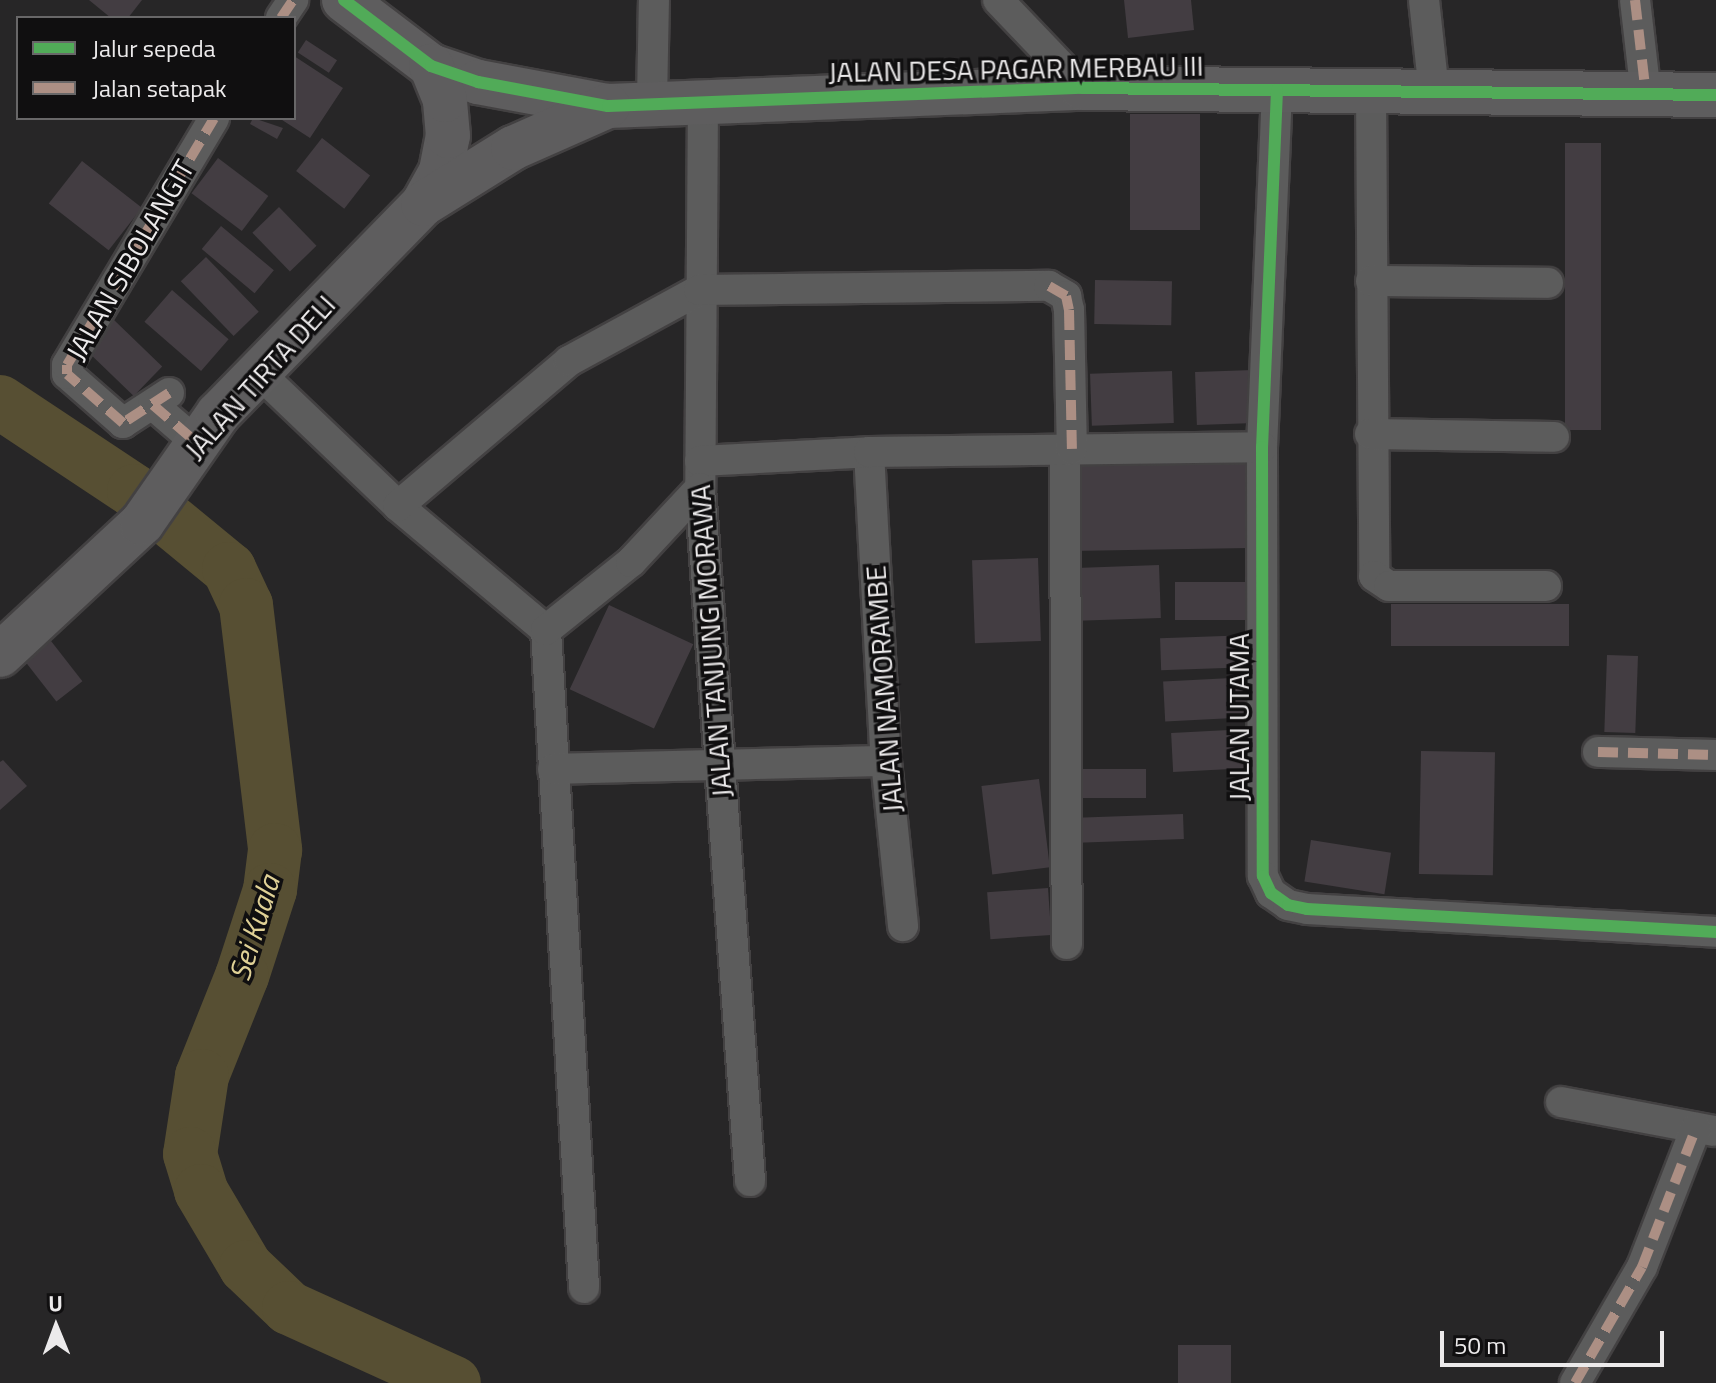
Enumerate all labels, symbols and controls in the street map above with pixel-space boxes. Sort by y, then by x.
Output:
legend [16,16,296,120]
text: Jalur sepeda [92,30,216,66]
street label: JALAN DESA PAGAR MERBAU III [828,49,1204,89]
text: Jalan setapak [92,70,227,106]
street label: JALAN SIBOLANGIT [59,154,201,366]
street label: JALAN TIRTA DELI [178,288,342,466]
street label: JALAN TANJUNG MORAWA [683,484,739,798]
street label: JALAN NAMORAMBE [859,564,909,814]
street label: JALAN UTAMA [1222,633,1256,801]
water label: Sei Kuala [221,871,287,985]
text: U [48,1286,63,1320]
north arrow [16,1287,96,1367]
scale bar [1444,1315,1668,1365]
text: 50 m [1454,1327,1506,1363]

